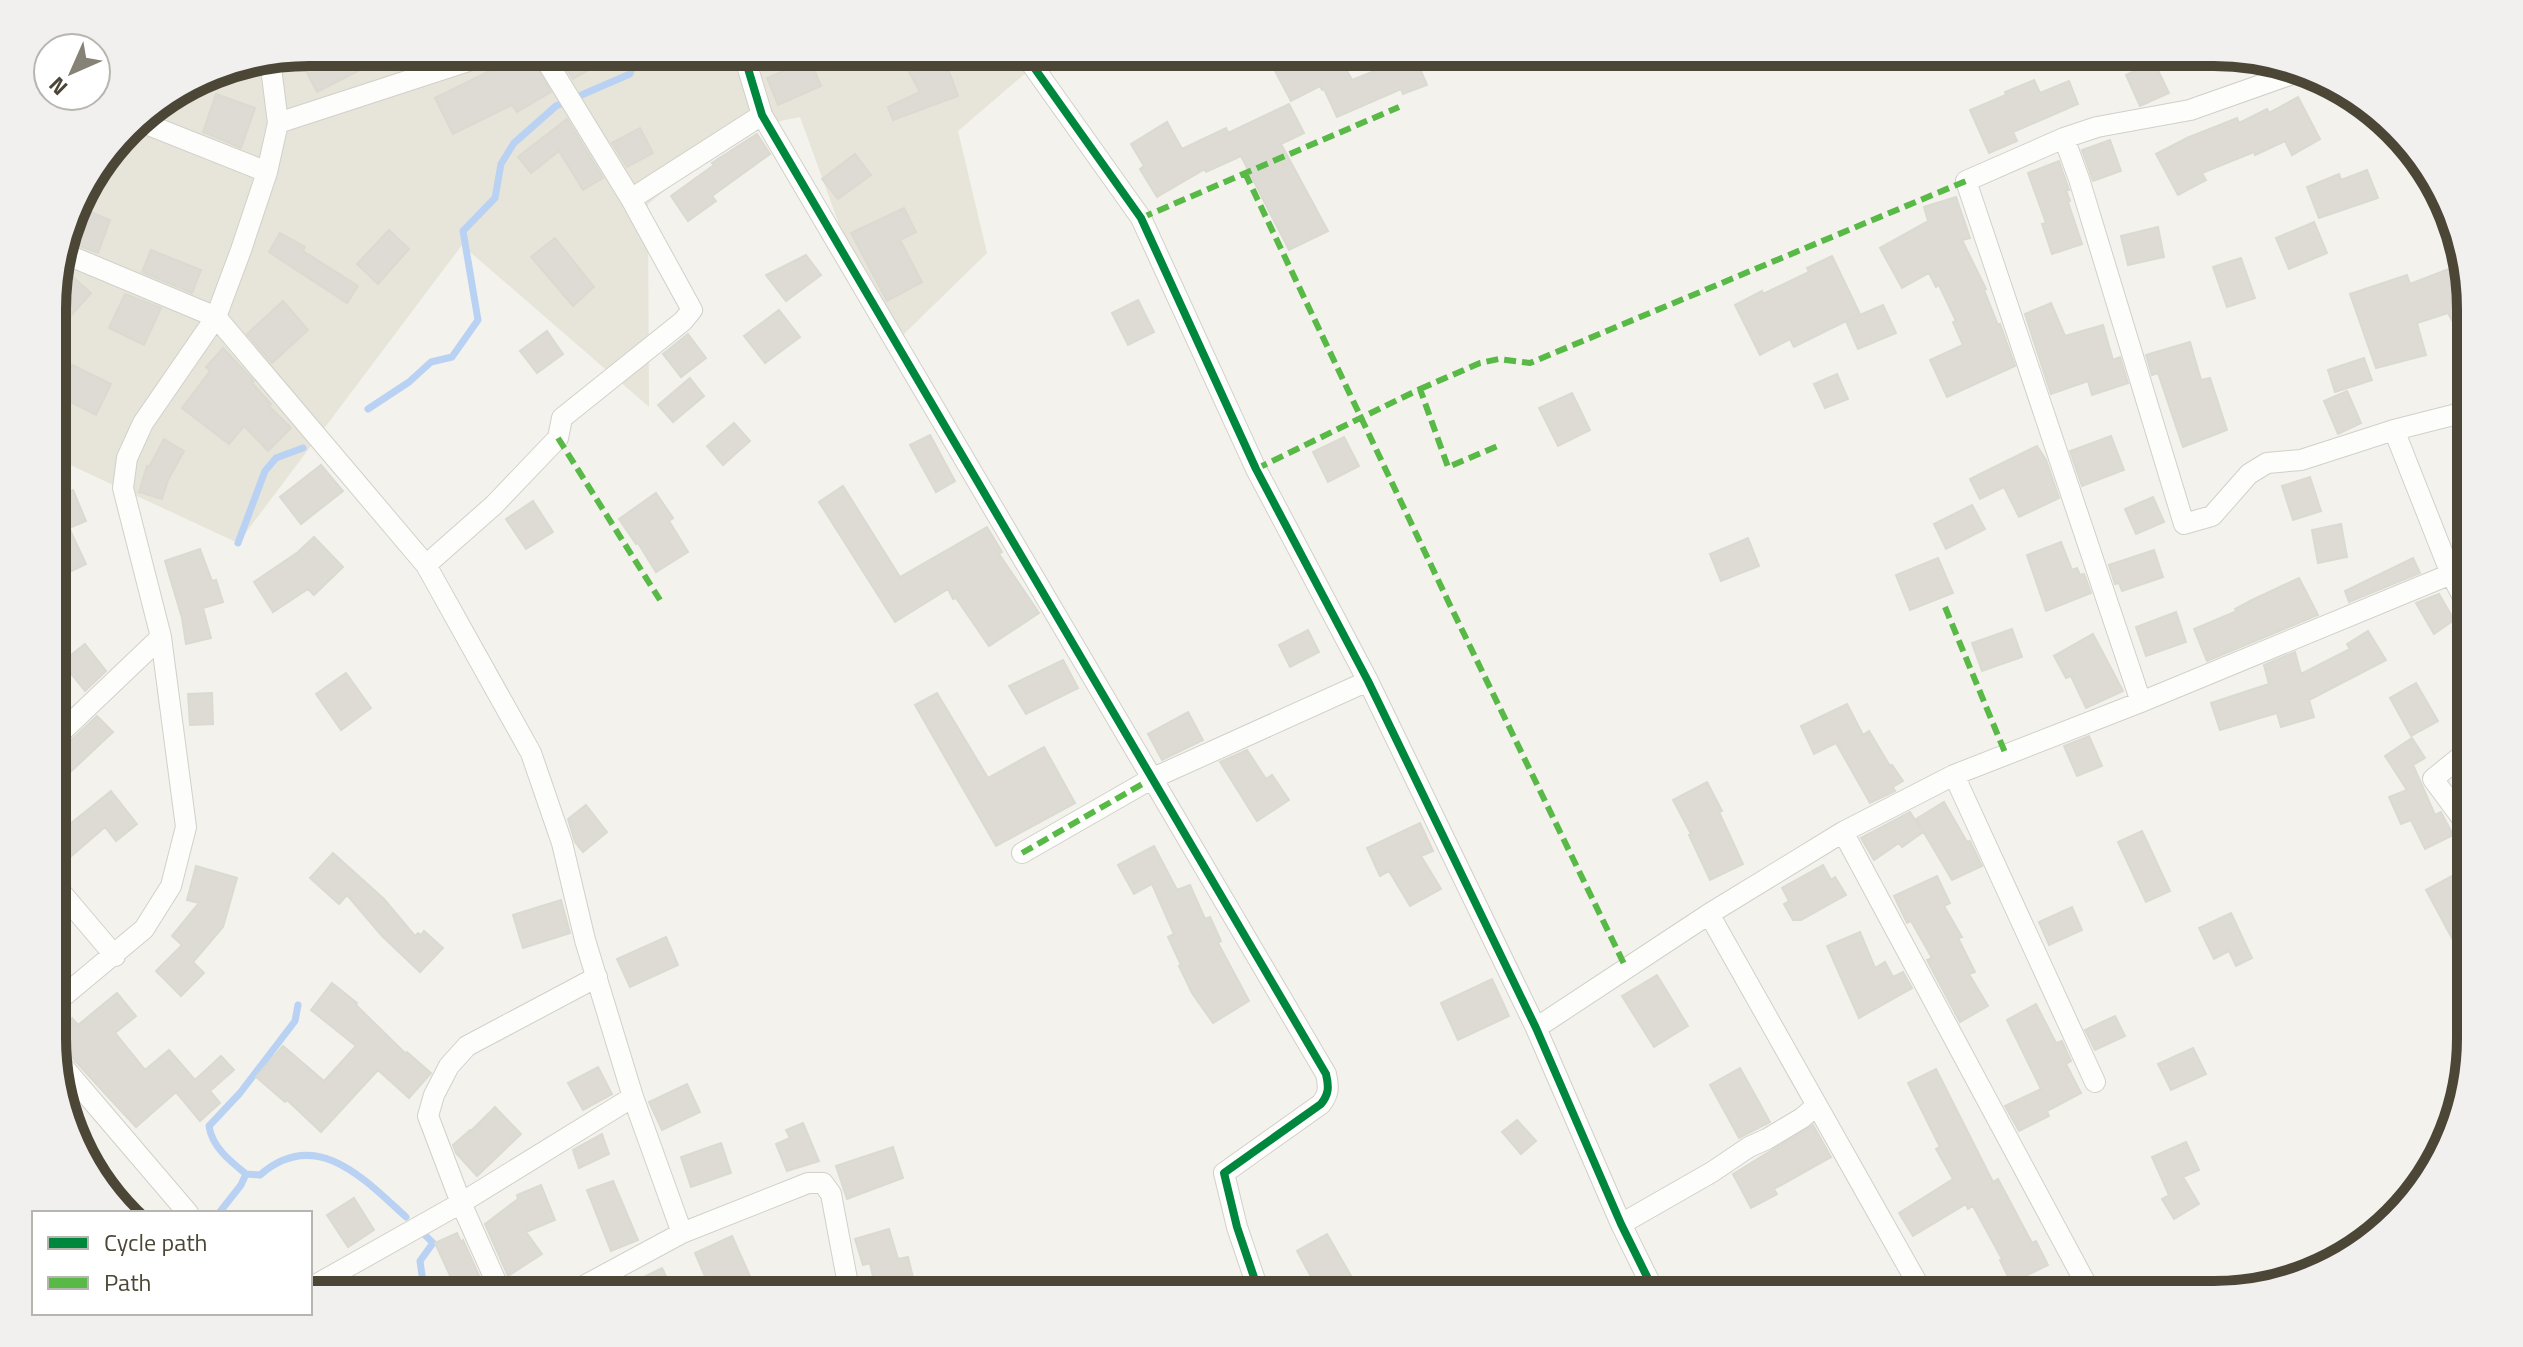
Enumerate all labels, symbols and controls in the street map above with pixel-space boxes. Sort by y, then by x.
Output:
north arrow [32,32,112,112]
text: N [40,69,75,104]
legend [32,1211,312,1315]
text: Cycle path [104,1224,207,1260]
text: Path [104,1264,151,1300]

